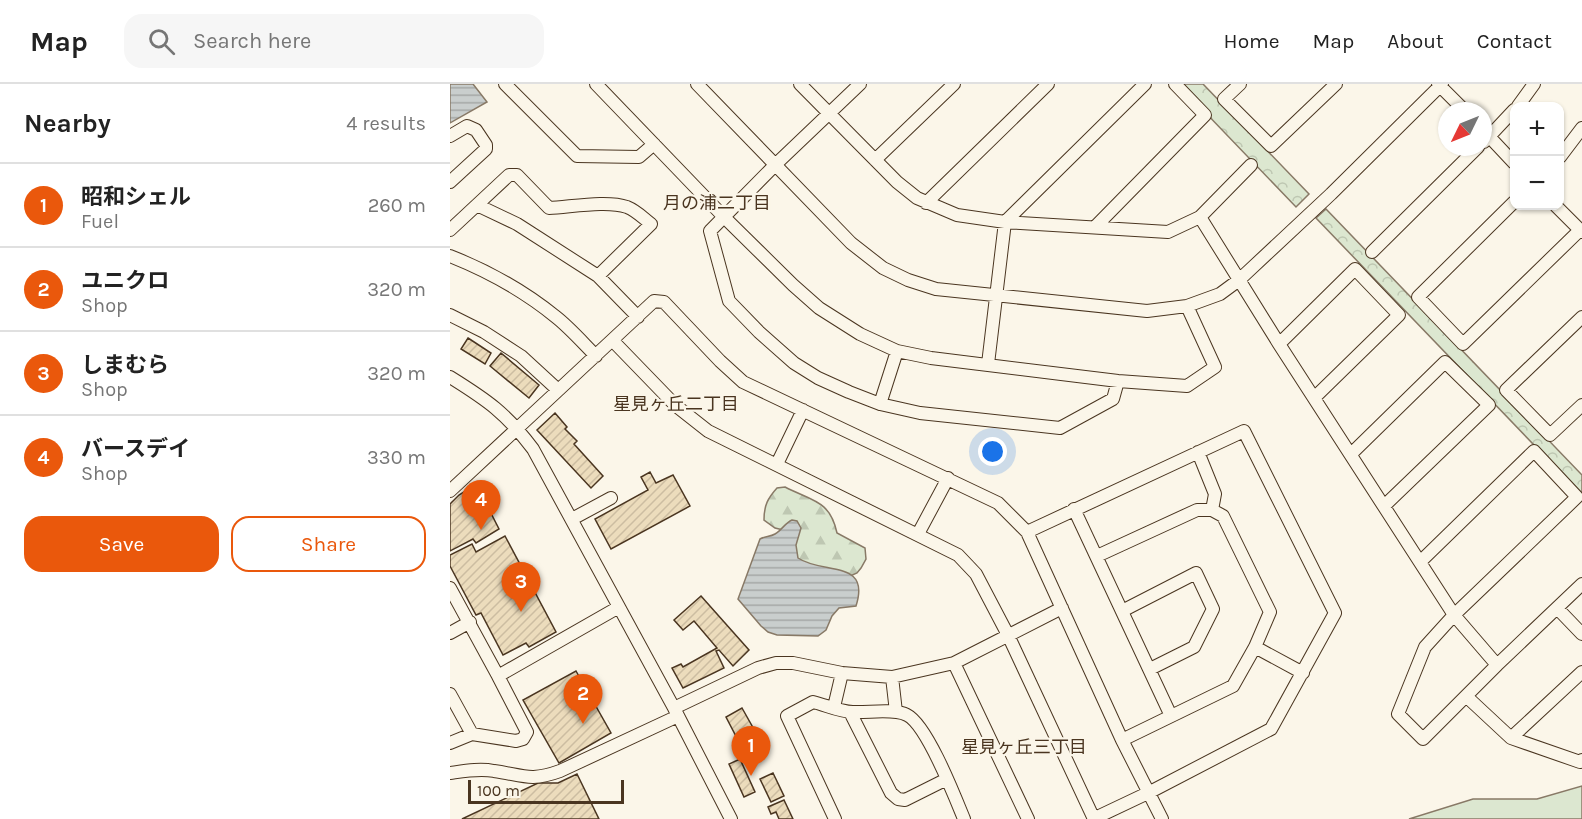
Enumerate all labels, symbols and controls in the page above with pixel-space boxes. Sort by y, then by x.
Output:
search box [124,14,544,68]
text: Map [30,25,88,58]
icon: search [145,25,178,58]
text: Search here [193,28,311,54]
text: Home [1224,29,1280,53]
text: Map [1313,29,1354,53]
text: About [1387,29,1444,53]
text: Contact [1477,29,1552,53]
north arrow [1438,102,1492,156]
map controls [1510,102,1564,210]
button: + [1510,102,1564,156]
text: Nearby [24,108,111,139]
text: 4 results [346,112,426,135]
button: − [1510,156,1564,210]
text: 昭和シェル [81,184,191,210]
district label: 月の浦二丁目 [663,192,771,214]
text: 1 [40,194,47,217]
text: 260 m [368,194,426,217]
text: Fuel [81,210,119,233]
text: ユニクロ [81,268,169,294]
text: 2 [37,278,50,301]
text: 320 m [367,278,426,301]
text: Shop [81,294,128,317]
text: しまむら [81,352,169,378]
text: 3 [37,362,50,385]
text: 320 m [367,362,426,385]
text: Shop [81,378,128,401]
district label: 星見ヶ丘二丁目 [613,393,739,415]
text: バースデイ [81,436,190,462]
your location [978,437,1007,466]
text: 4 [38,446,49,469]
text: 330 m [367,446,426,469]
text: Shop [81,462,128,485]
pin: 4 [462,480,501,530]
button: Save [24,516,219,572]
button: Share [231,516,426,572]
pin: 3 [502,562,540,612]
pin: 2 [564,674,602,724]
pin: 1 [732,726,770,776]
district label: 星見ヶ丘三丁目 [961,736,1087,758]
scale bar [468,777,624,804]
text: 100 m [477,781,520,800]

